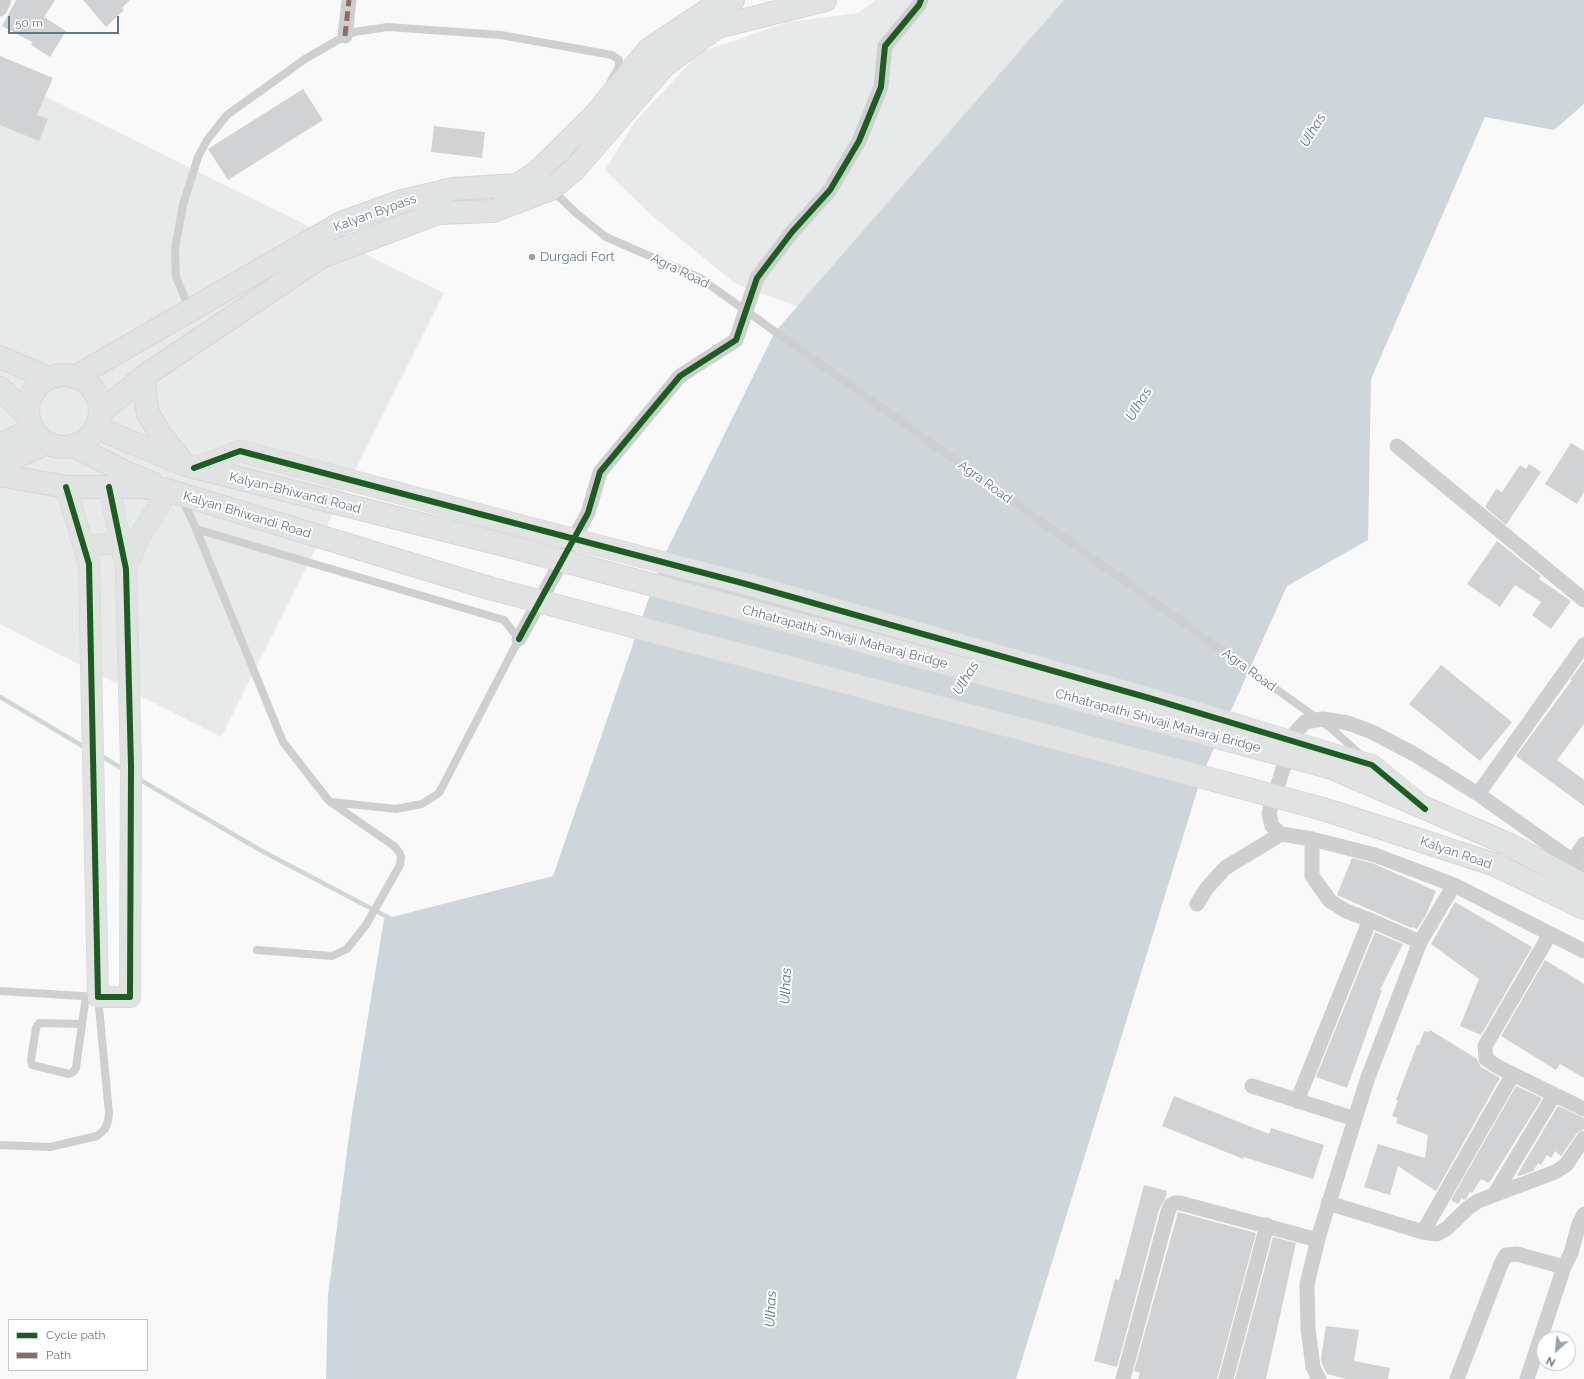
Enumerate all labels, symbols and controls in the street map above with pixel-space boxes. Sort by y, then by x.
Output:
scale bar [10,8,121,34]
text: 50 m [15,16,43,30]
water label: Ulhas [1296,110,1330,150]
street label: Kalyan Bypass [332,191,418,235]
place label: Durgadi Fort [540,249,615,265]
street label: Agra Road [648,250,712,292]
marker: Durgadi Fort [527,252,537,262]
water label: Ulhas [1122,384,1156,424]
street label: Agra Road [955,457,1015,507]
street label: Kalyan-Bhiwandi Road [227,469,363,517]
street label: Kalyan Bhiwandi Road [181,488,313,542]
street label: Chhatrapathi Shivaji Maharaj Bridge [740,602,950,672]
street label: Agra Road [1219,645,1279,695]
water label: Ulhas [949,658,983,698]
street label: Chhatrapathi Shivaji Maharaj Bridge [1053,686,1263,756]
street label: Kalyan Road [1418,833,1494,873]
water label: Ulhas [777,967,795,1005]
water label: Ulhas [762,1290,780,1328]
legend [8,1319,148,1371]
text: Cycle path [46,1328,105,1342]
north arrow [1536,1331,1576,1371]
text: Path [46,1348,71,1362]
text: N [1544,1354,1557,1369]

